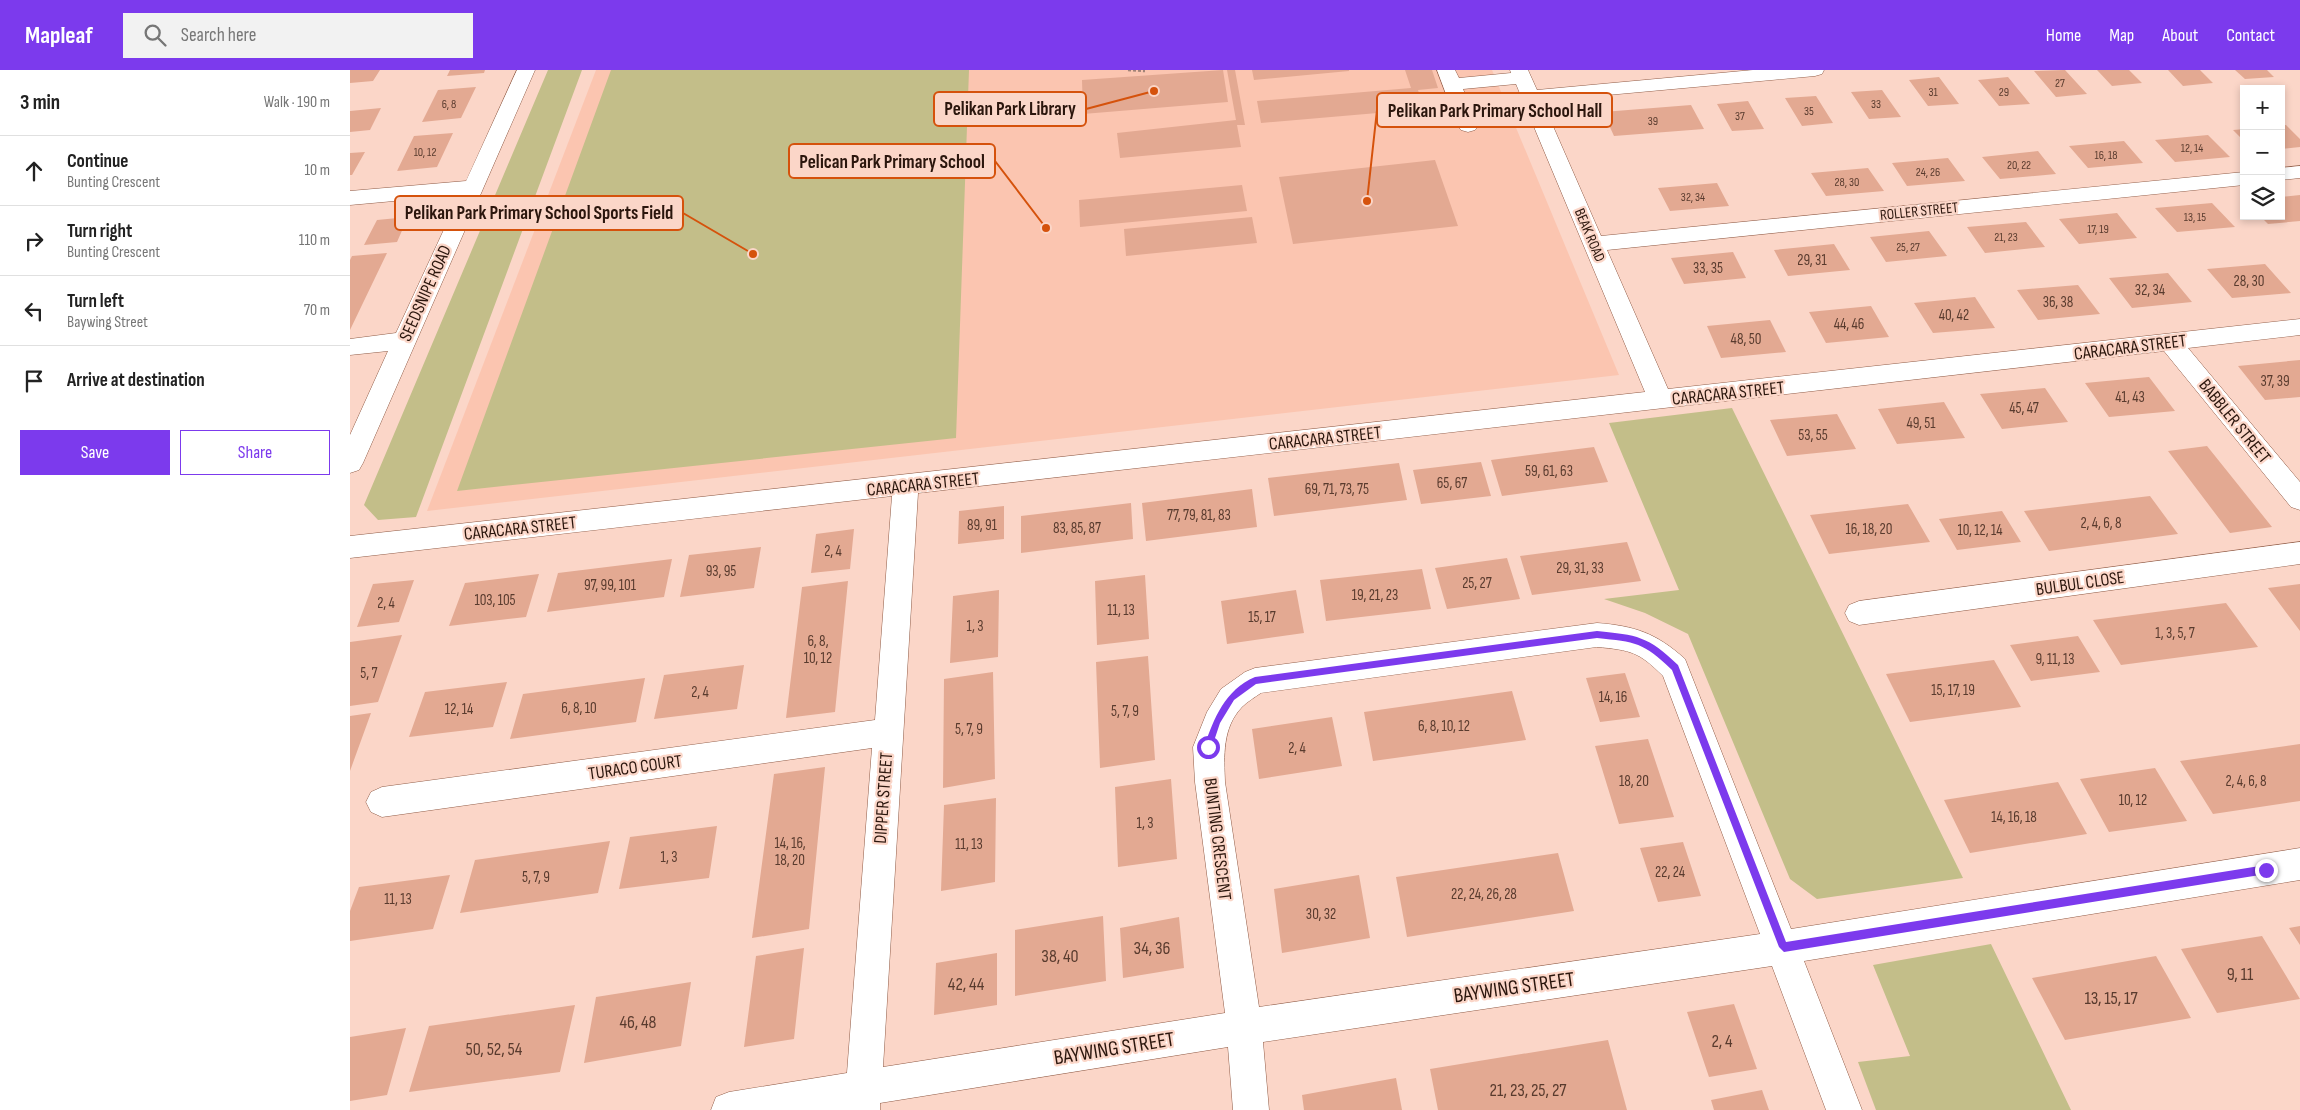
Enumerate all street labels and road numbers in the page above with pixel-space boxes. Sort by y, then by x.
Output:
street label: ROLLER STREET [1879,198,1959,225]
street label: BEAK ROAD [1570,206,1609,265]
street label: SEEDSNIPE ROAD [395,242,456,345]
street label: CARACARA STREET [2073,330,2187,365]
street label: BABBLER STREET [2194,375,2275,468]
street label: CARACARA STREET [1671,377,1785,410]
street label: CARACARA STREET [1268,422,1382,455]
street label: CARACARA STREET [866,468,980,501]
street label: CARACARA STREET [463,512,577,545]
street label: BULBUL CLOSE [2035,567,2126,600]
street label: TURACO COURT [587,751,683,784]
street label: DIPPER STREET [870,752,897,844]
street label: BUNTING CRESCENT [1200,777,1235,901]
street label: BAYWING STREET [1452,967,1576,1008]
street label: BAYWING STREET [1052,1027,1177,1070]

